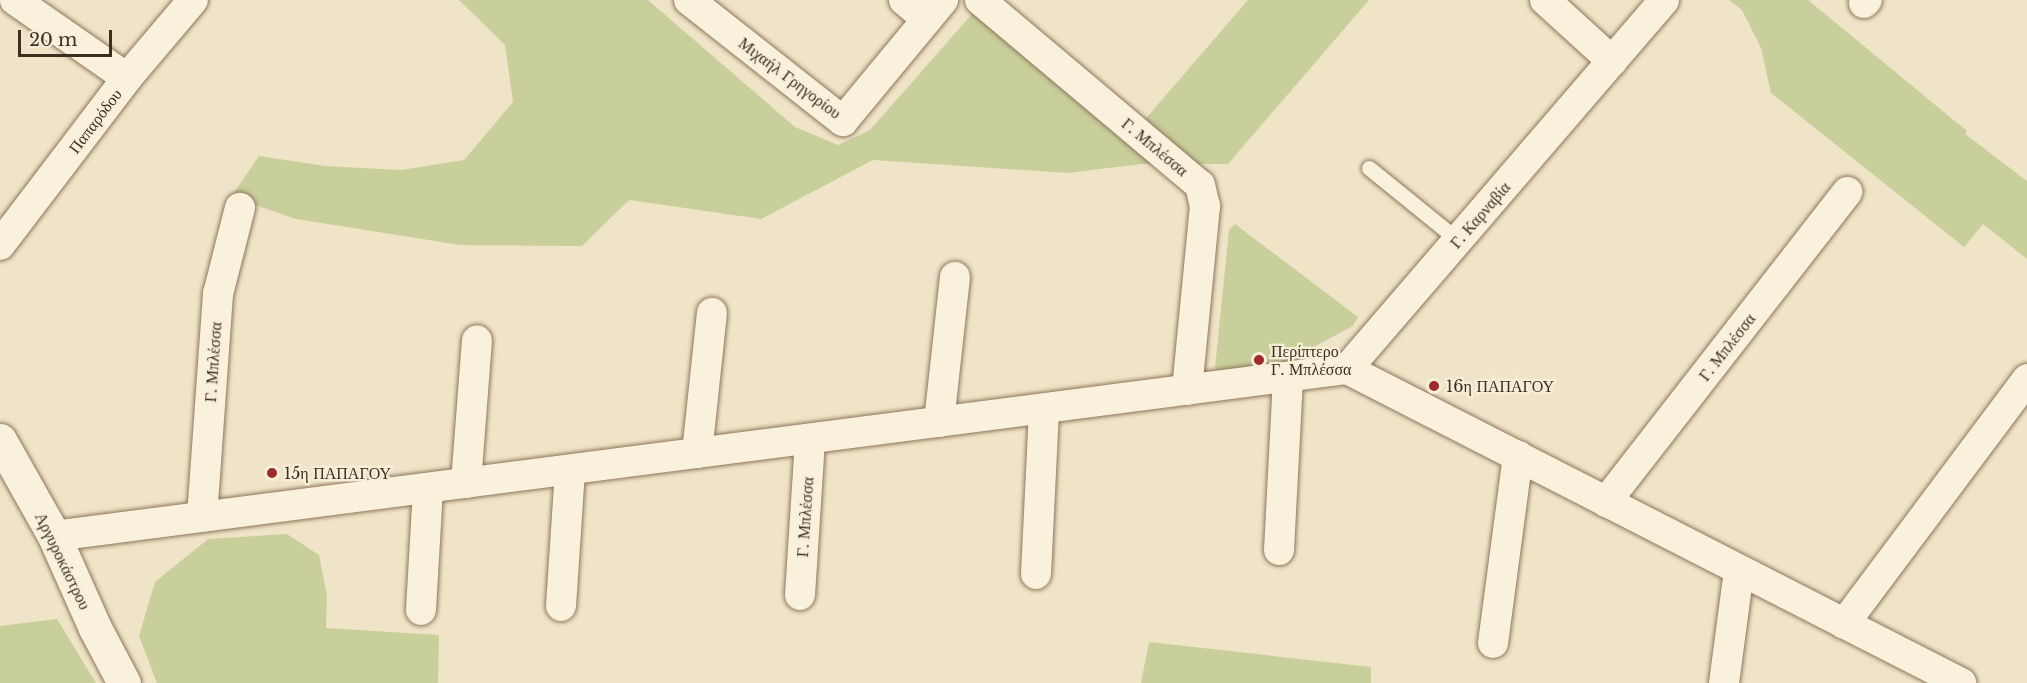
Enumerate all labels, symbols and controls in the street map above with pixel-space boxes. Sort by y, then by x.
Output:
scale bar [21,18,116,56]
text: 20 m [29,29,77,51]
street label: Μιχαήλ Γρηγορίου [735,33,845,123]
street label: Παπαρόδου [65,85,125,157]
street label: Γ. Μπλέσσα [1118,114,1192,180]
street label: Γ. Καρναβία [1446,178,1514,252]
street label: Γ. Μπλέσσα [1695,309,1759,385]
street label: Γ. Μπλέσσα [201,321,225,403]
place label: Περίπτερο Γ. Μπλέσσα [1271,341,1351,379]
marker: Περίπτερο Γ. Μπλέσσα [1252,353,1266,367]
place label: 16η ΠΑΠΑΓΟΥ [1446,376,1554,396]
marker: 16η ΠΑΠΑΓΟΥ [1427,379,1441,393]
place label: 15η ΠΑΠΑΓΟΥ [284,463,391,483]
marker: 15η ΠΑΠΑΓΟΥ [265,466,279,480]
street label: Γ. Μπλέσσα [793,476,817,558]
street label: Αργυροκάστρου [31,509,95,613]

